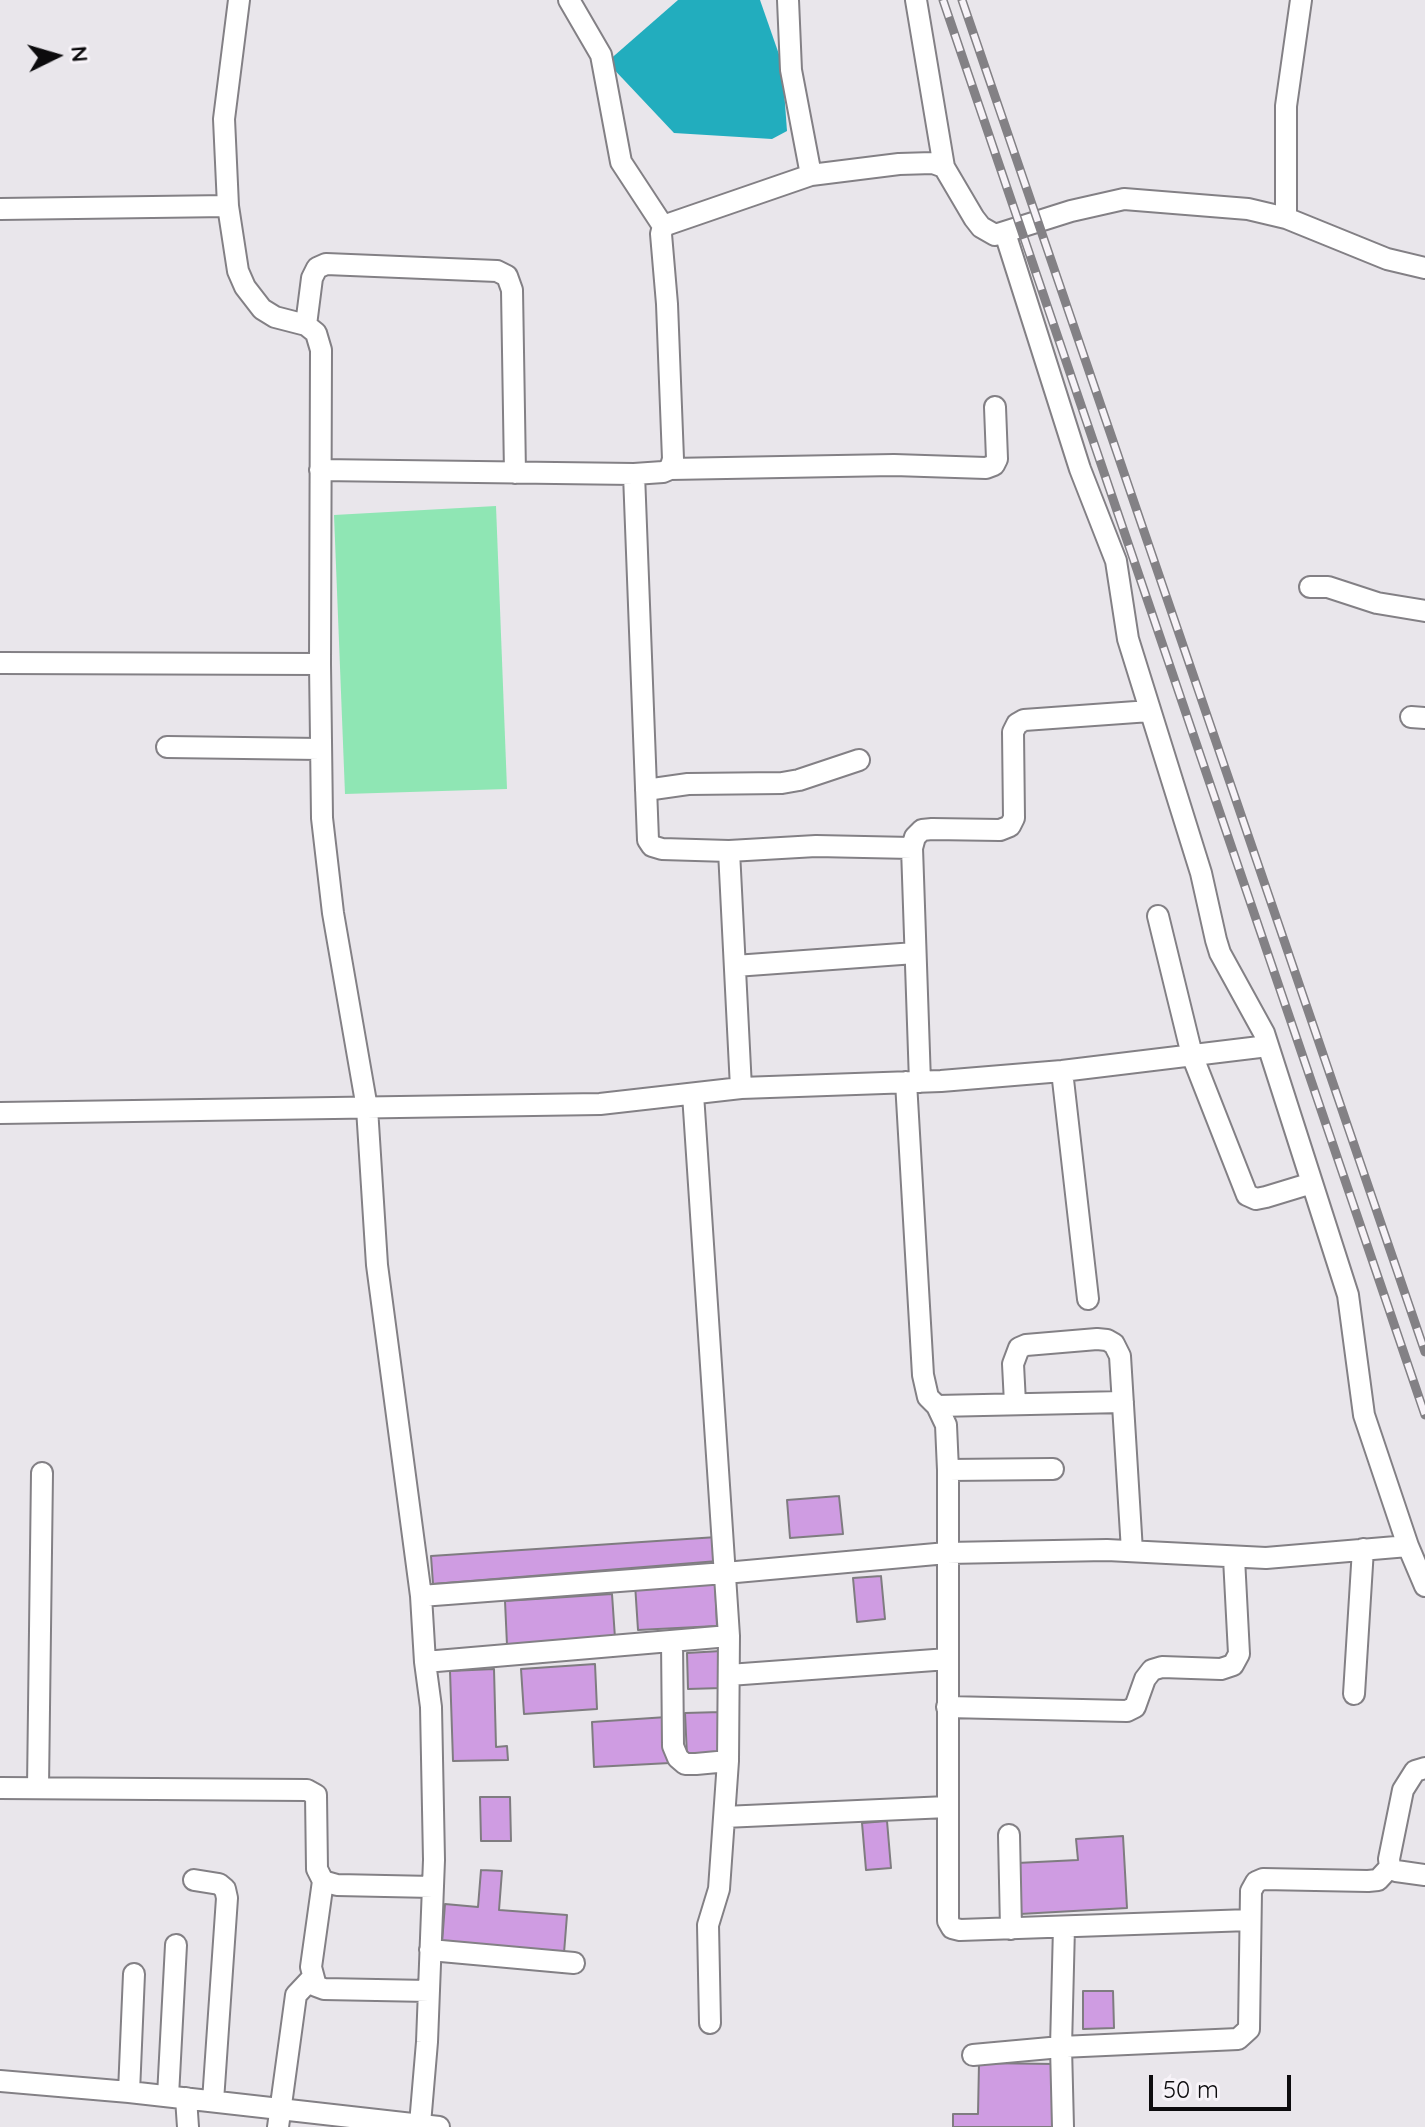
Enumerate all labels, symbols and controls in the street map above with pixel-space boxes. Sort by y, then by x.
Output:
north arrow [16,16,96,96]
text: N [65,45,95,63]
scale bar [1153,2059,1295,2109]
text: 50 m [1163,2074,1219,2104]

